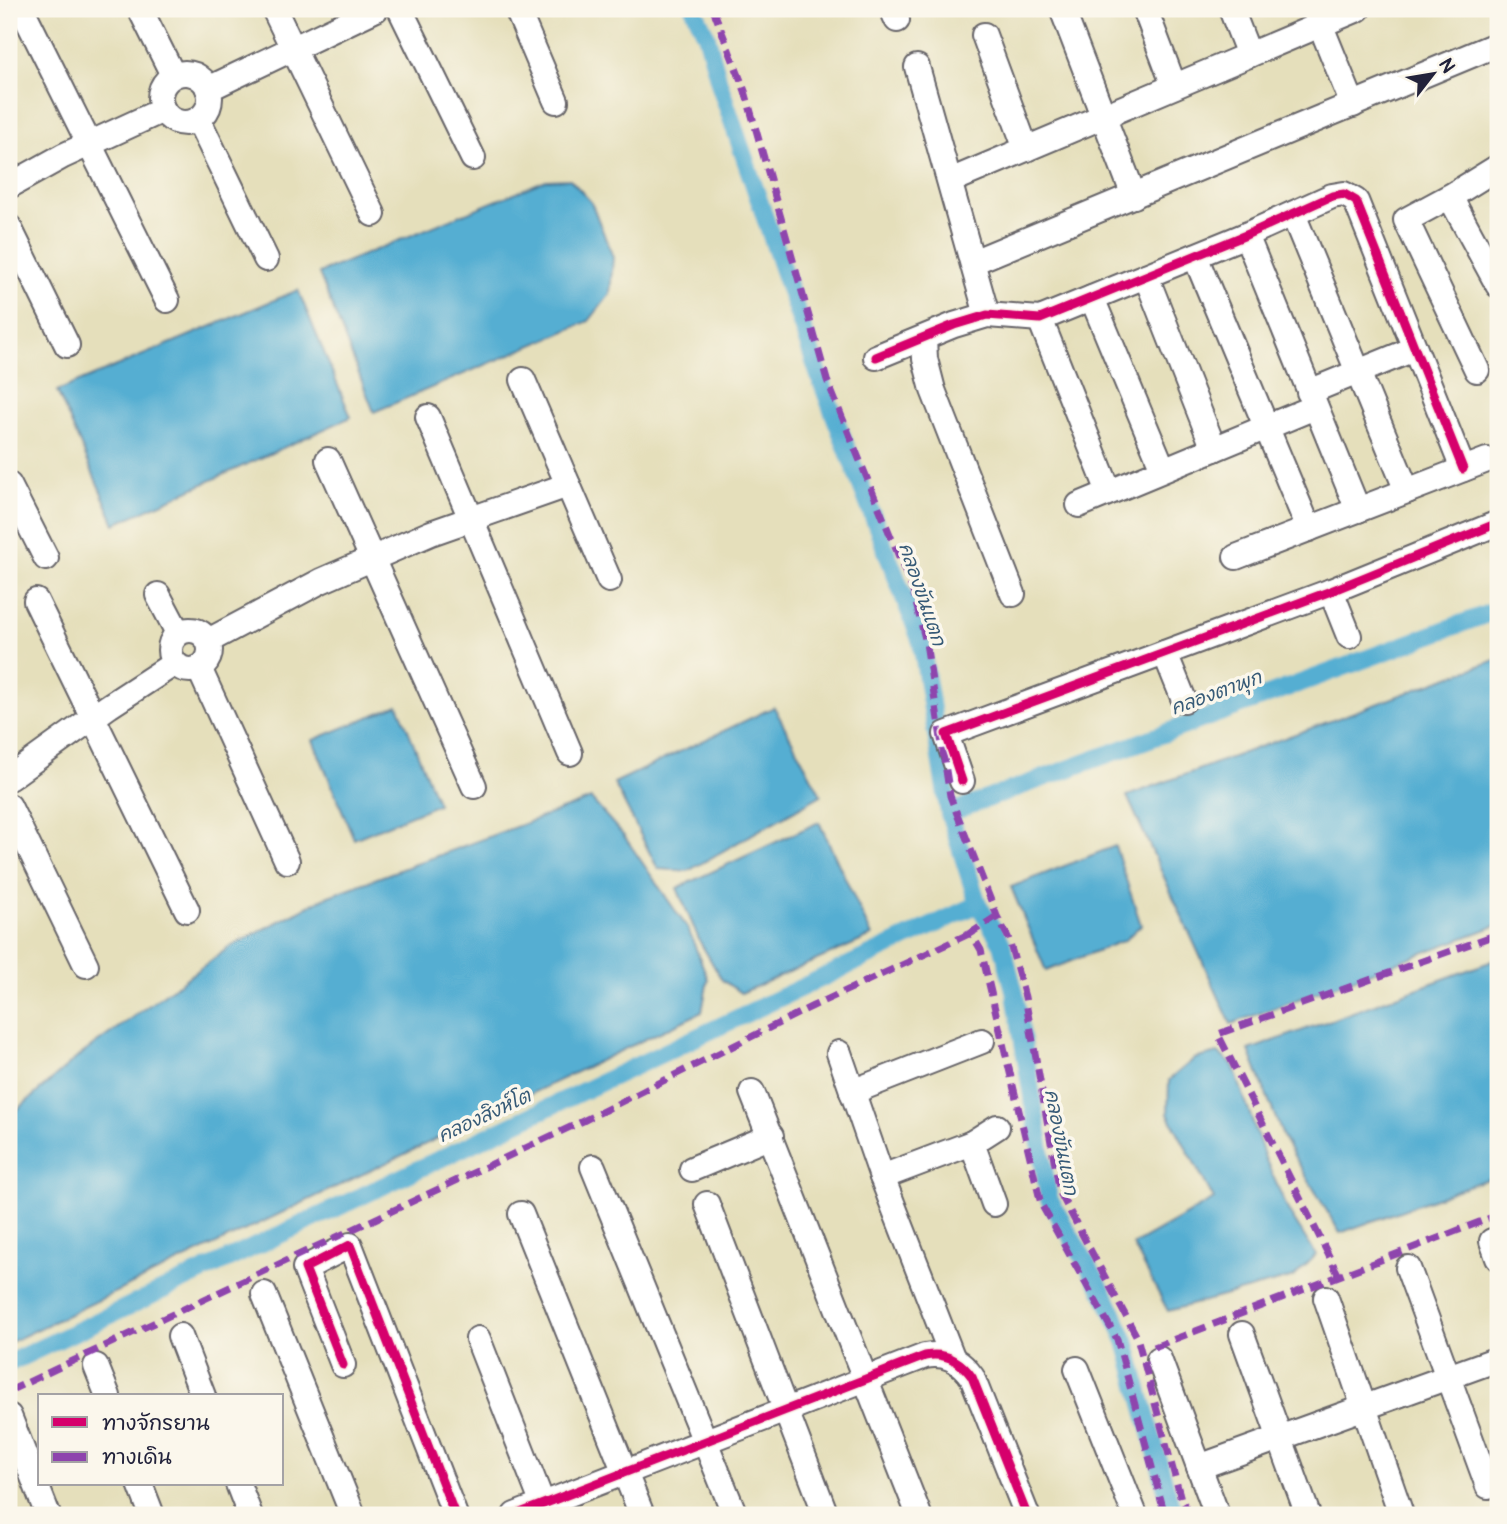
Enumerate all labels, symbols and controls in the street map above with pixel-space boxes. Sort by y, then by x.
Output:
north arrow [1398,38,1468,108]
text: N [1433,54,1460,78]
water label: คลองขันแตก [893,540,951,651]
water label: คลองตาพุก [1168,665,1266,722]
water label: คลองสิงห์โต [434,1082,536,1148]
water label: คลองขันแตก [1039,1087,1083,1199]
legend [38,1394,284,1486]
text: ทางจักรยาน [102,1410,210,1437]
text: ทางเดิน [102,1444,172,1471]

